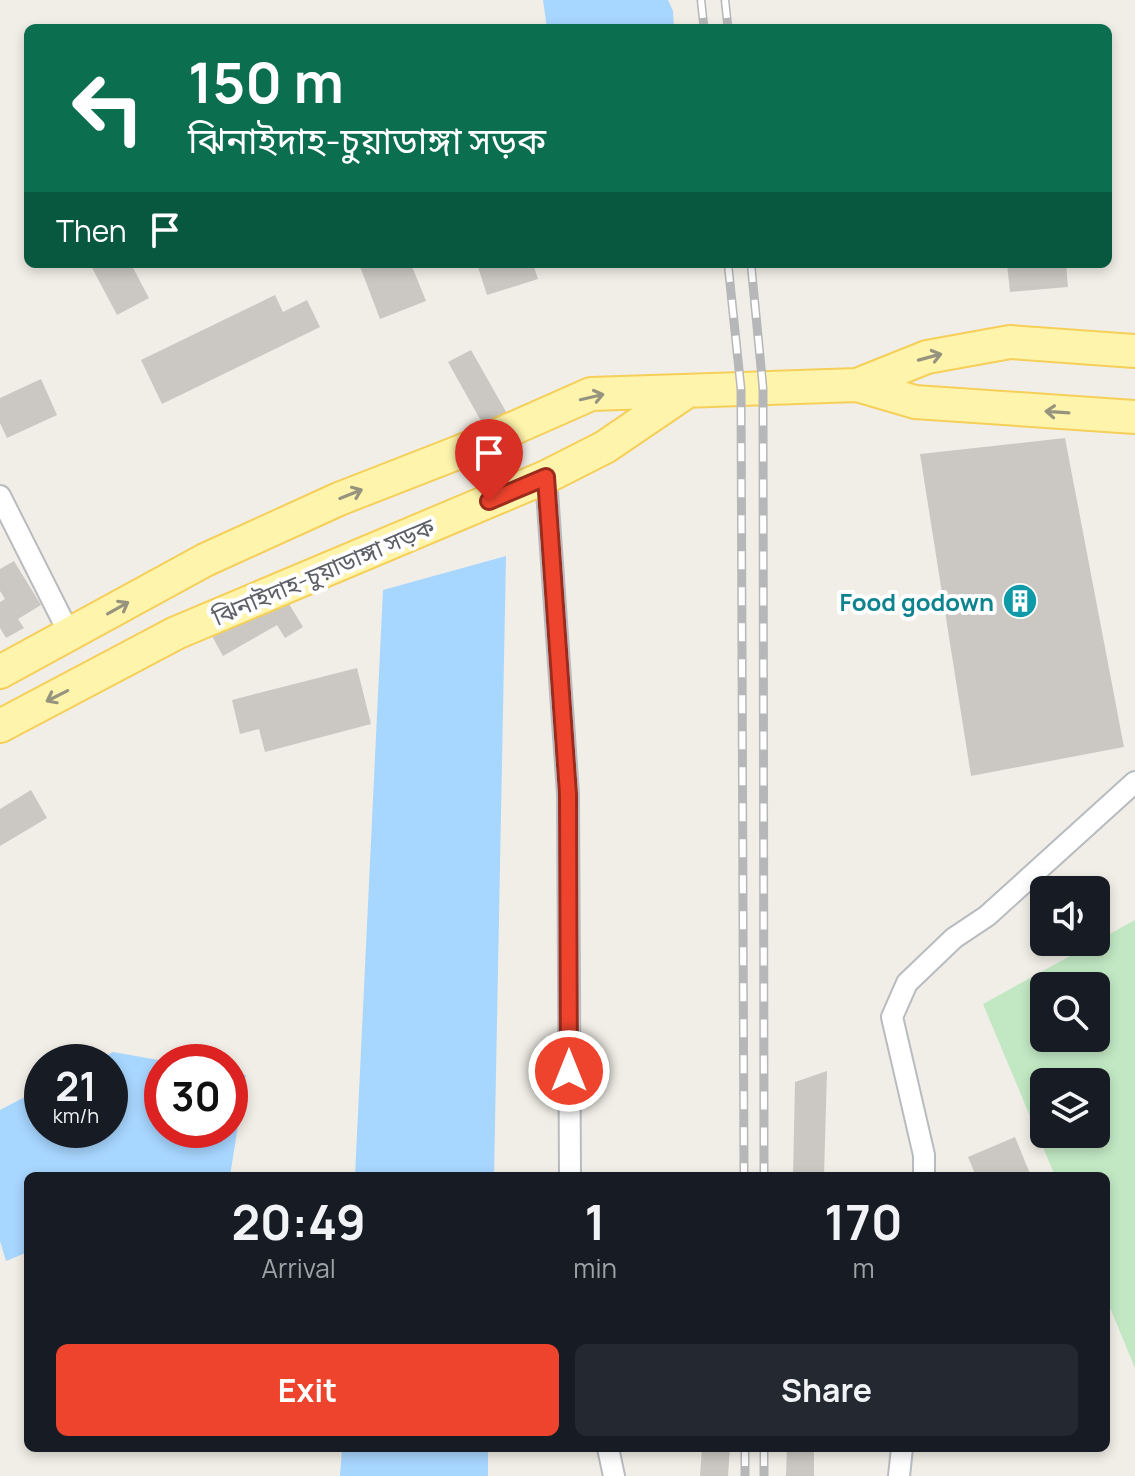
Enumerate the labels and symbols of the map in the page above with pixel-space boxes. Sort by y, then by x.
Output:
one-way arrow [916,349,942,364]
one-way arrow [579,389,604,404]
one-way arrow [1044,404,1071,419]
pin [455,419,523,501]
one-way arrow [339,486,363,500]
street label: ঝিনাইদাহ-চুয়াডাঙ্গা সড়ক [206,509,440,633]
building icon: Food godown [1001,582,1039,620]
place label: Food godown [839,585,994,618]
one-way arrow [106,600,129,616]
one-way arrow [46,689,70,704]
position arrow [527,1029,611,1113]
speed limit sign: 30 [144,1044,248,1148]

